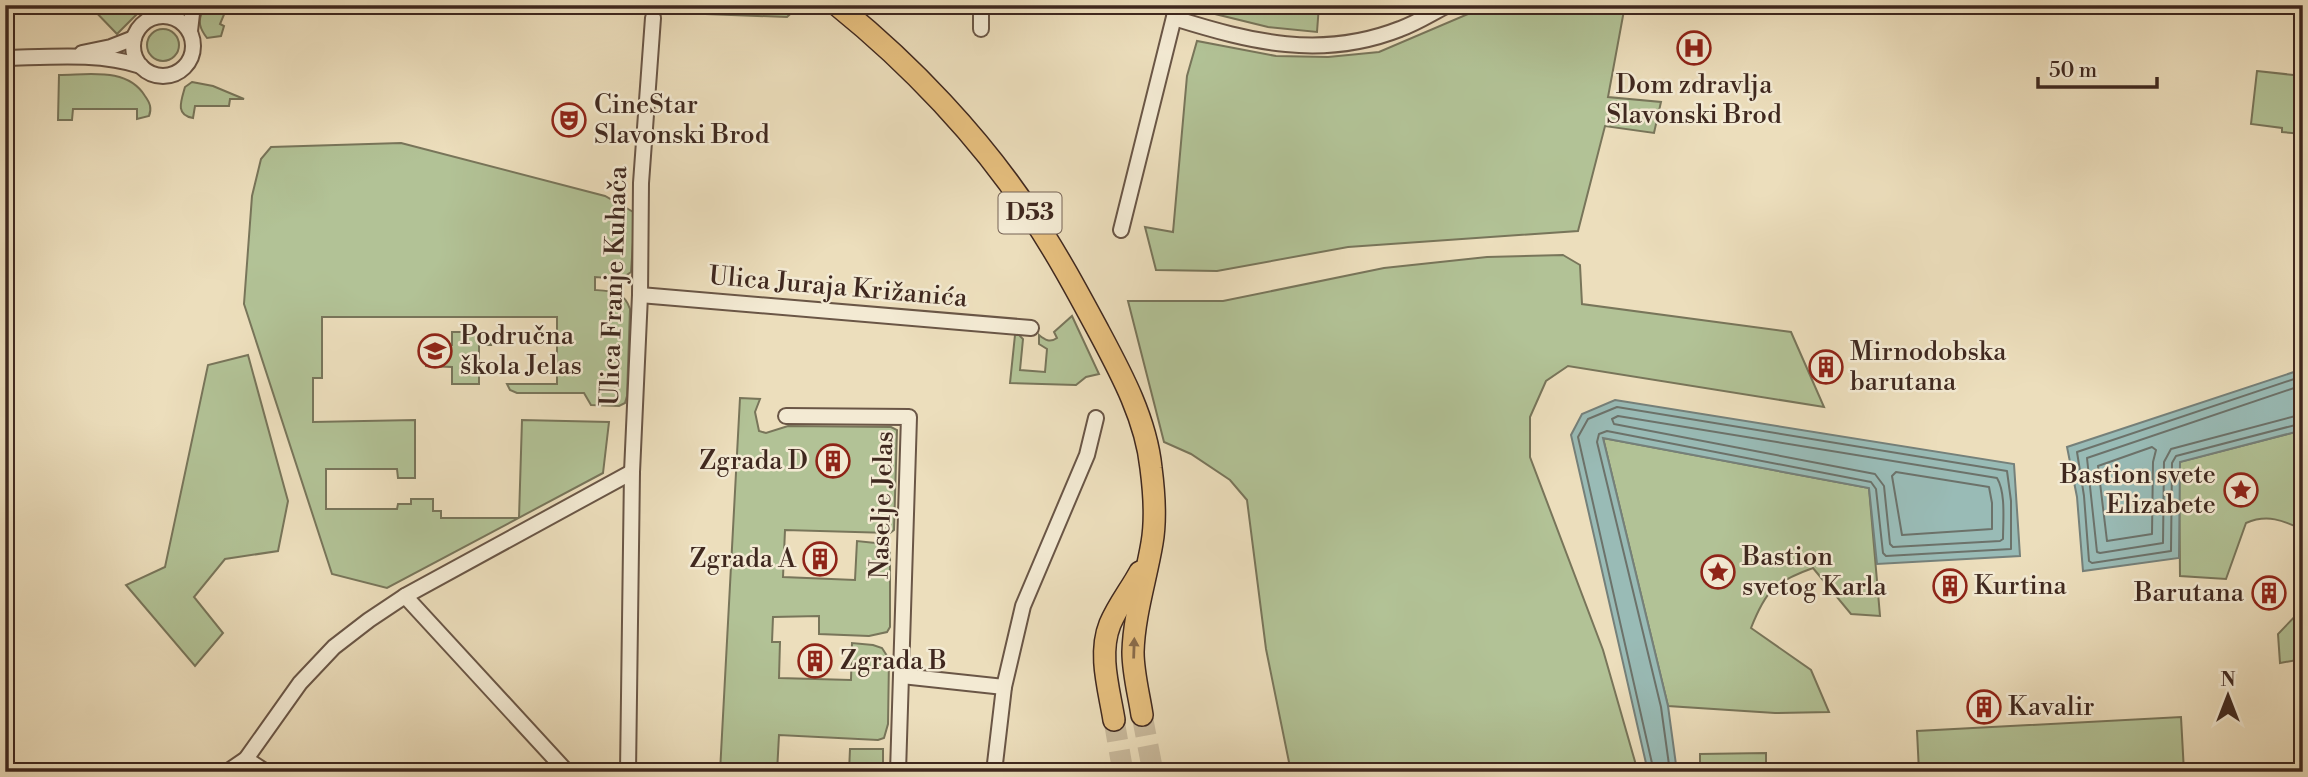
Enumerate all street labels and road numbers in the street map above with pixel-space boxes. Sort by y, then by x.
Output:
street label: Ulica Franje Kuhača [594,165,634,406]
road number: D53 [998,192,1062,233]
street label: Ulica Juraja Križanića [707,260,969,314]
street label: Naselje Jelas [863,431,901,579]

